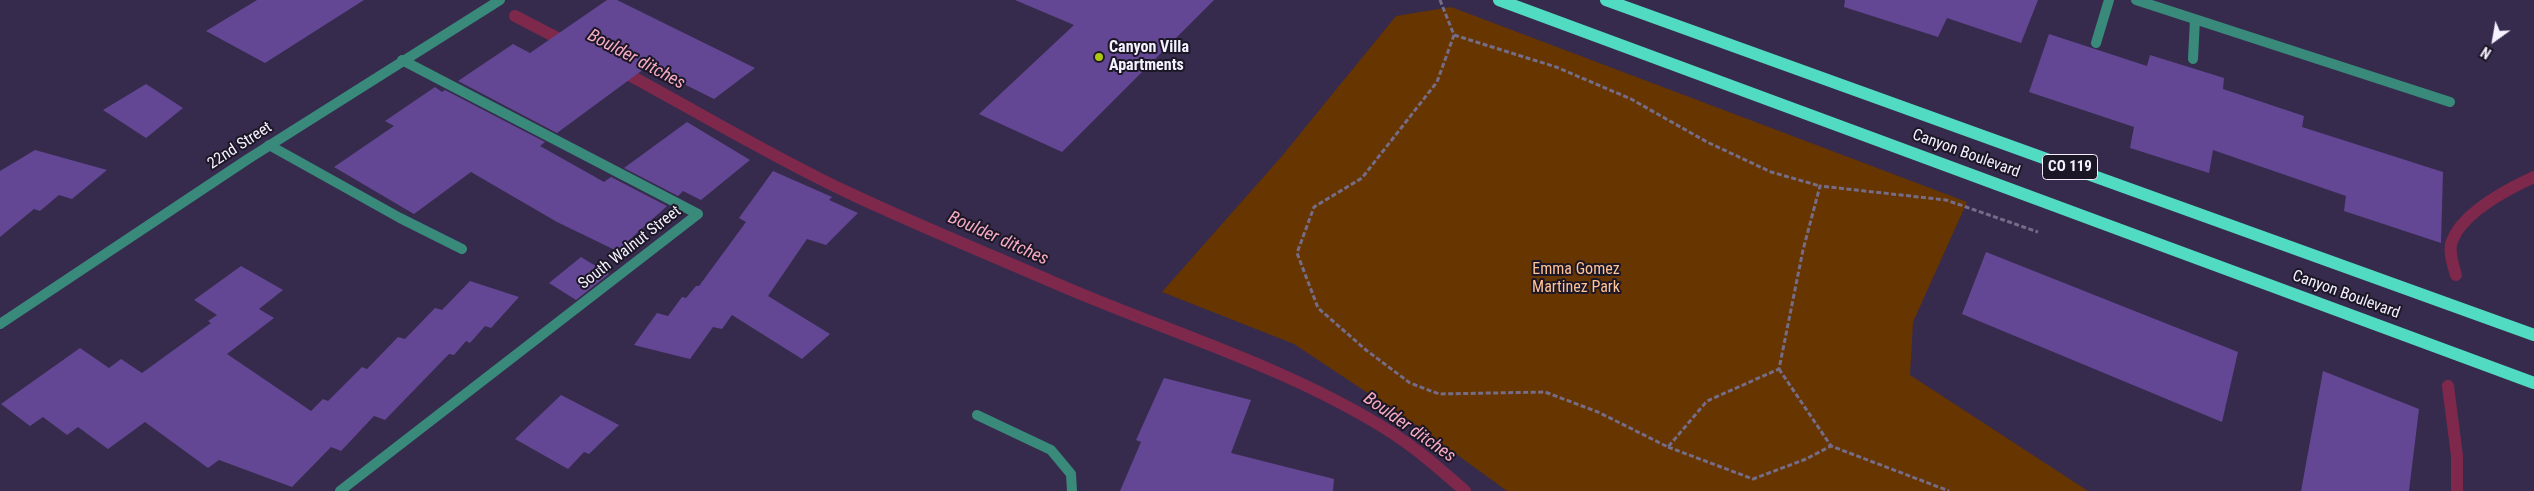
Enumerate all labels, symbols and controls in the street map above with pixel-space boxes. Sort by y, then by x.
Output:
north arrow [2469,15,2519,65]
water label: Boulder ditches [583,25,689,95]
place label: Canyon Villa Apartments [1109,38,1189,76]
text: N [2478,44,2494,62]
marker: Canyon Villa Apartments [1093,51,1105,63]
street label: 22nd Street [204,118,276,174]
street label: Canyon Boulevard [1910,126,2022,182]
road number: CO 119 [2042,154,2098,180]
street label: South Walnut Street [575,202,685,294]
water label: Boulder ditches [945,207,1051,271]
park label: Emma Gomez Martinez Park [1532,260,1620,298]
street label: Canyon Boulevard [2290,267,2402,323]
water label: Boulder ditches [1359,388,1459,468]

